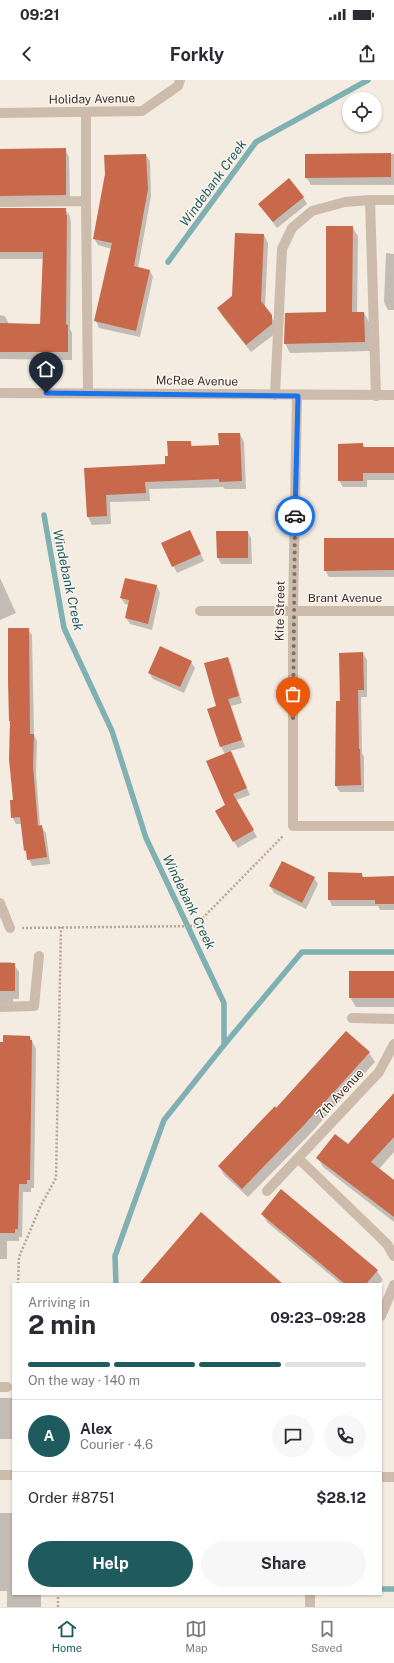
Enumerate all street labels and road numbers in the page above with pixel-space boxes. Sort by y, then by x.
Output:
street label: Holiday Avenue [49,91,136,107]
street label: McRae Avenue [156,373,239,389]
street label: Kite Street [272,580,288,641]
street label: Brant Avenue [308,591,383,605]
street label: 7th Avenue [313,1066,367,1122]

